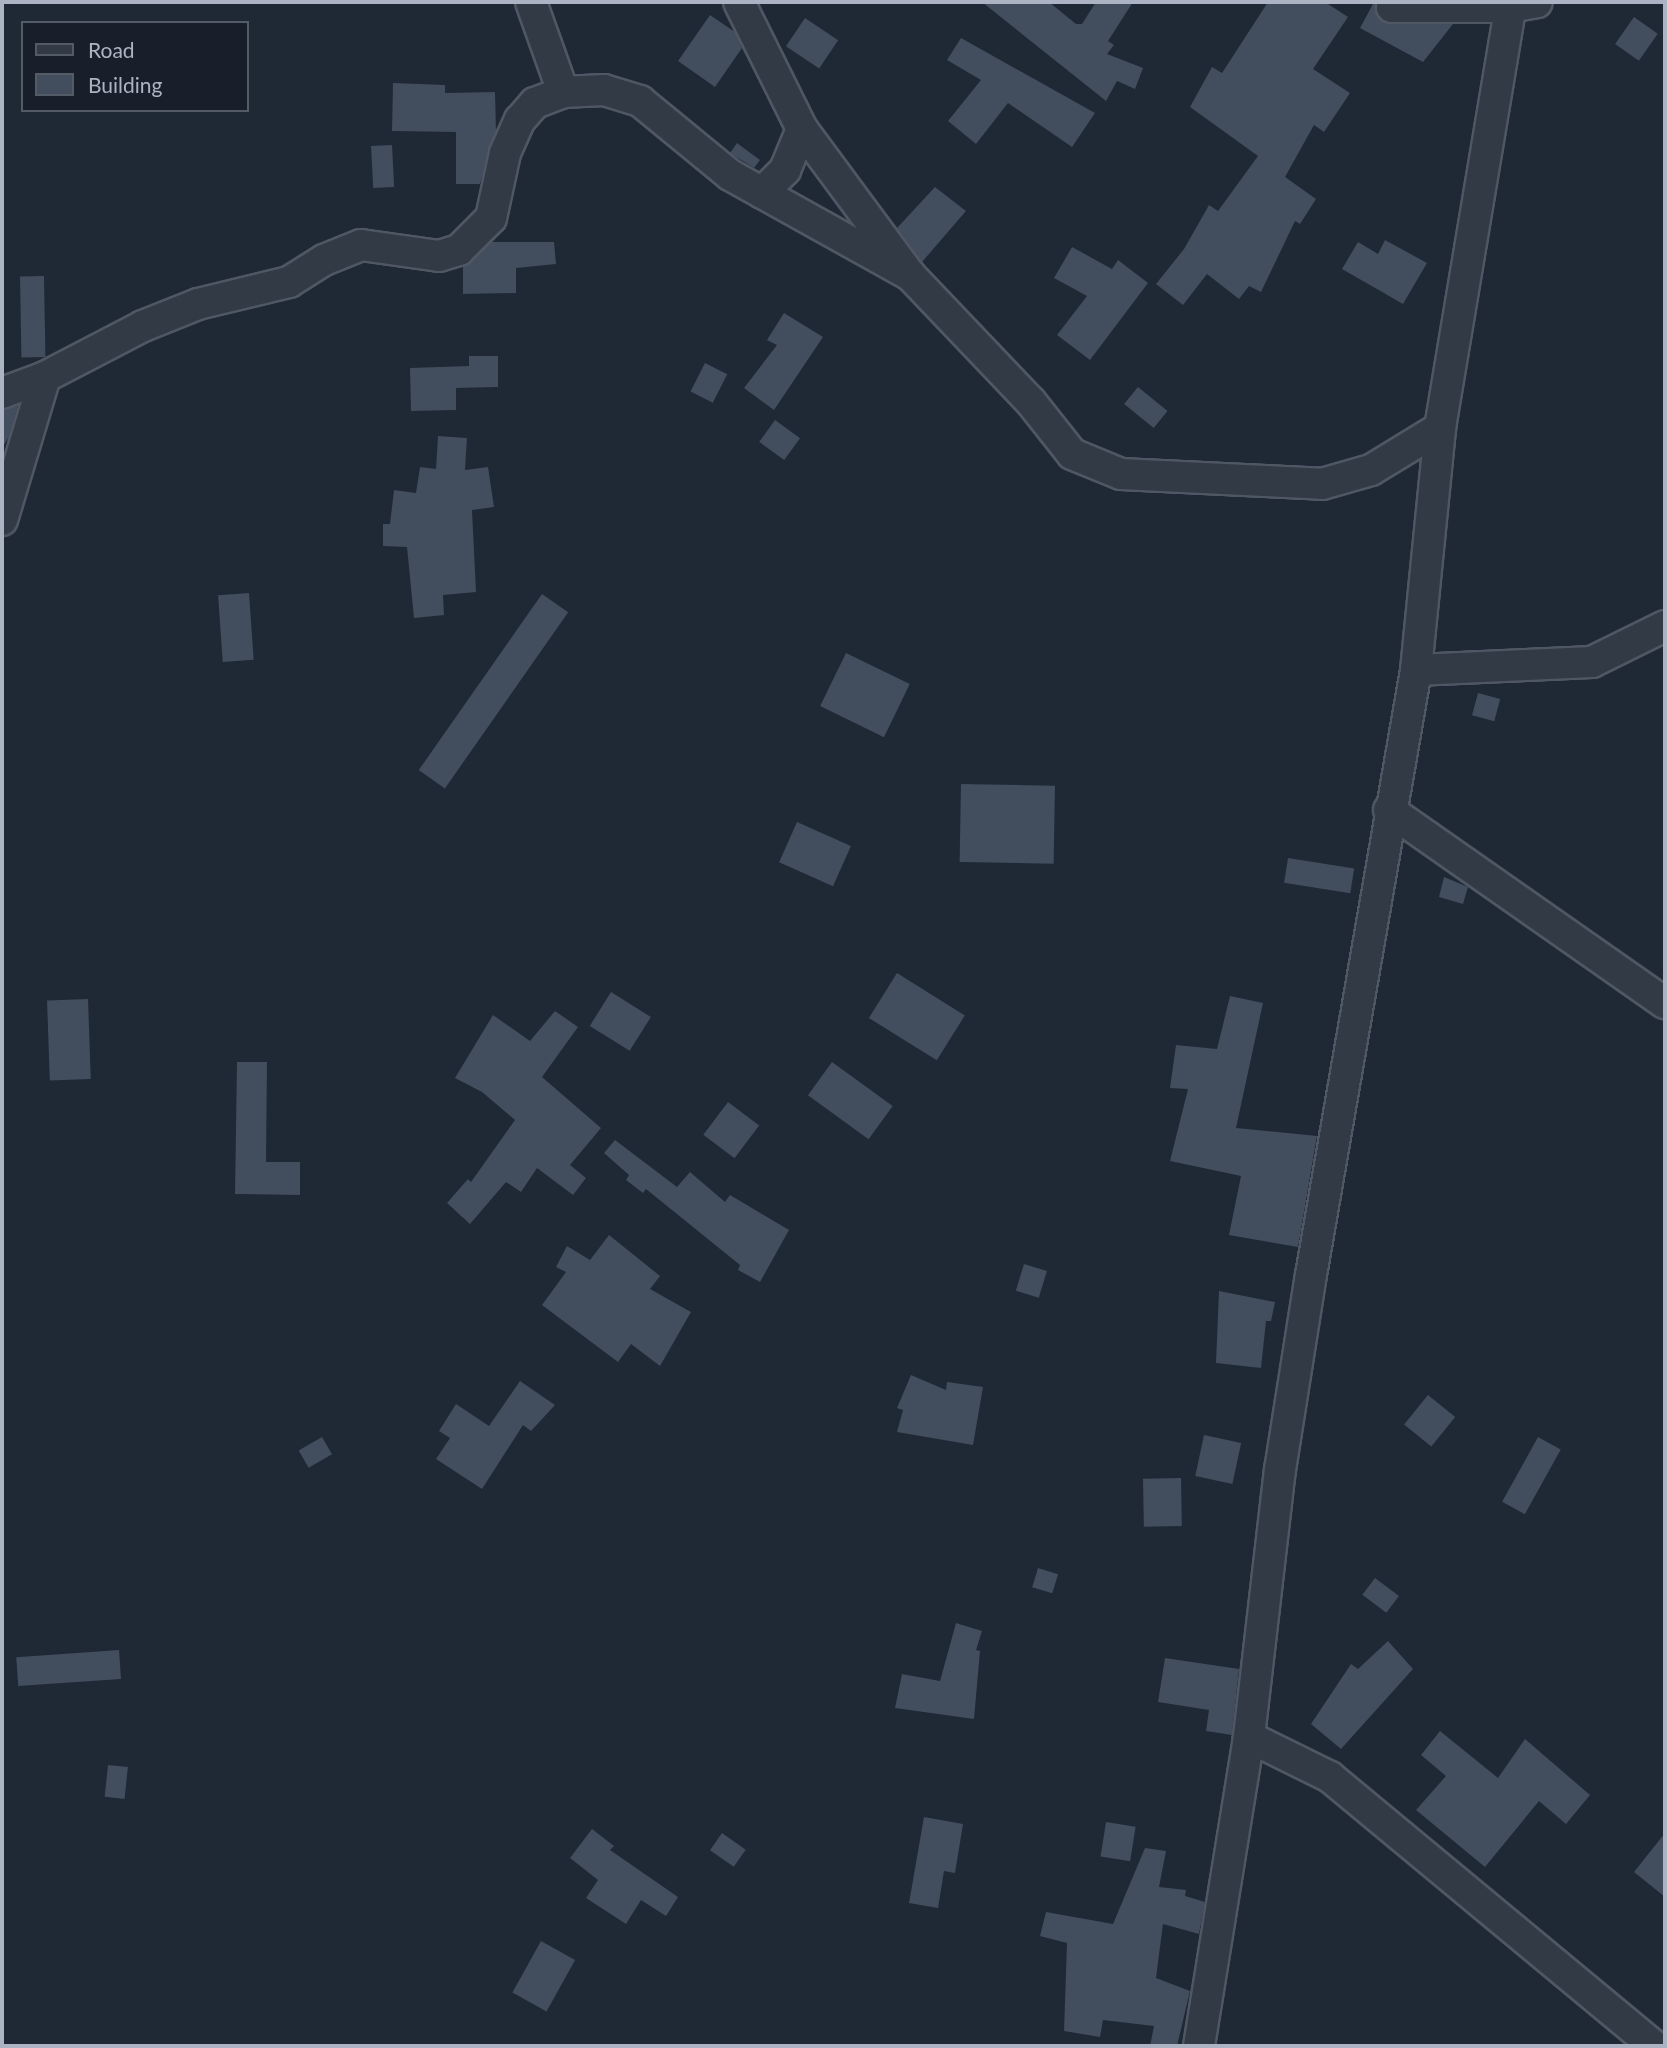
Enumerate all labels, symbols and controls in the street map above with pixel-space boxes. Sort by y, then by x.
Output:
legend [21,21,248,112]
text: Road [88,37,135,62]
text: Building [88,72,163,97]

